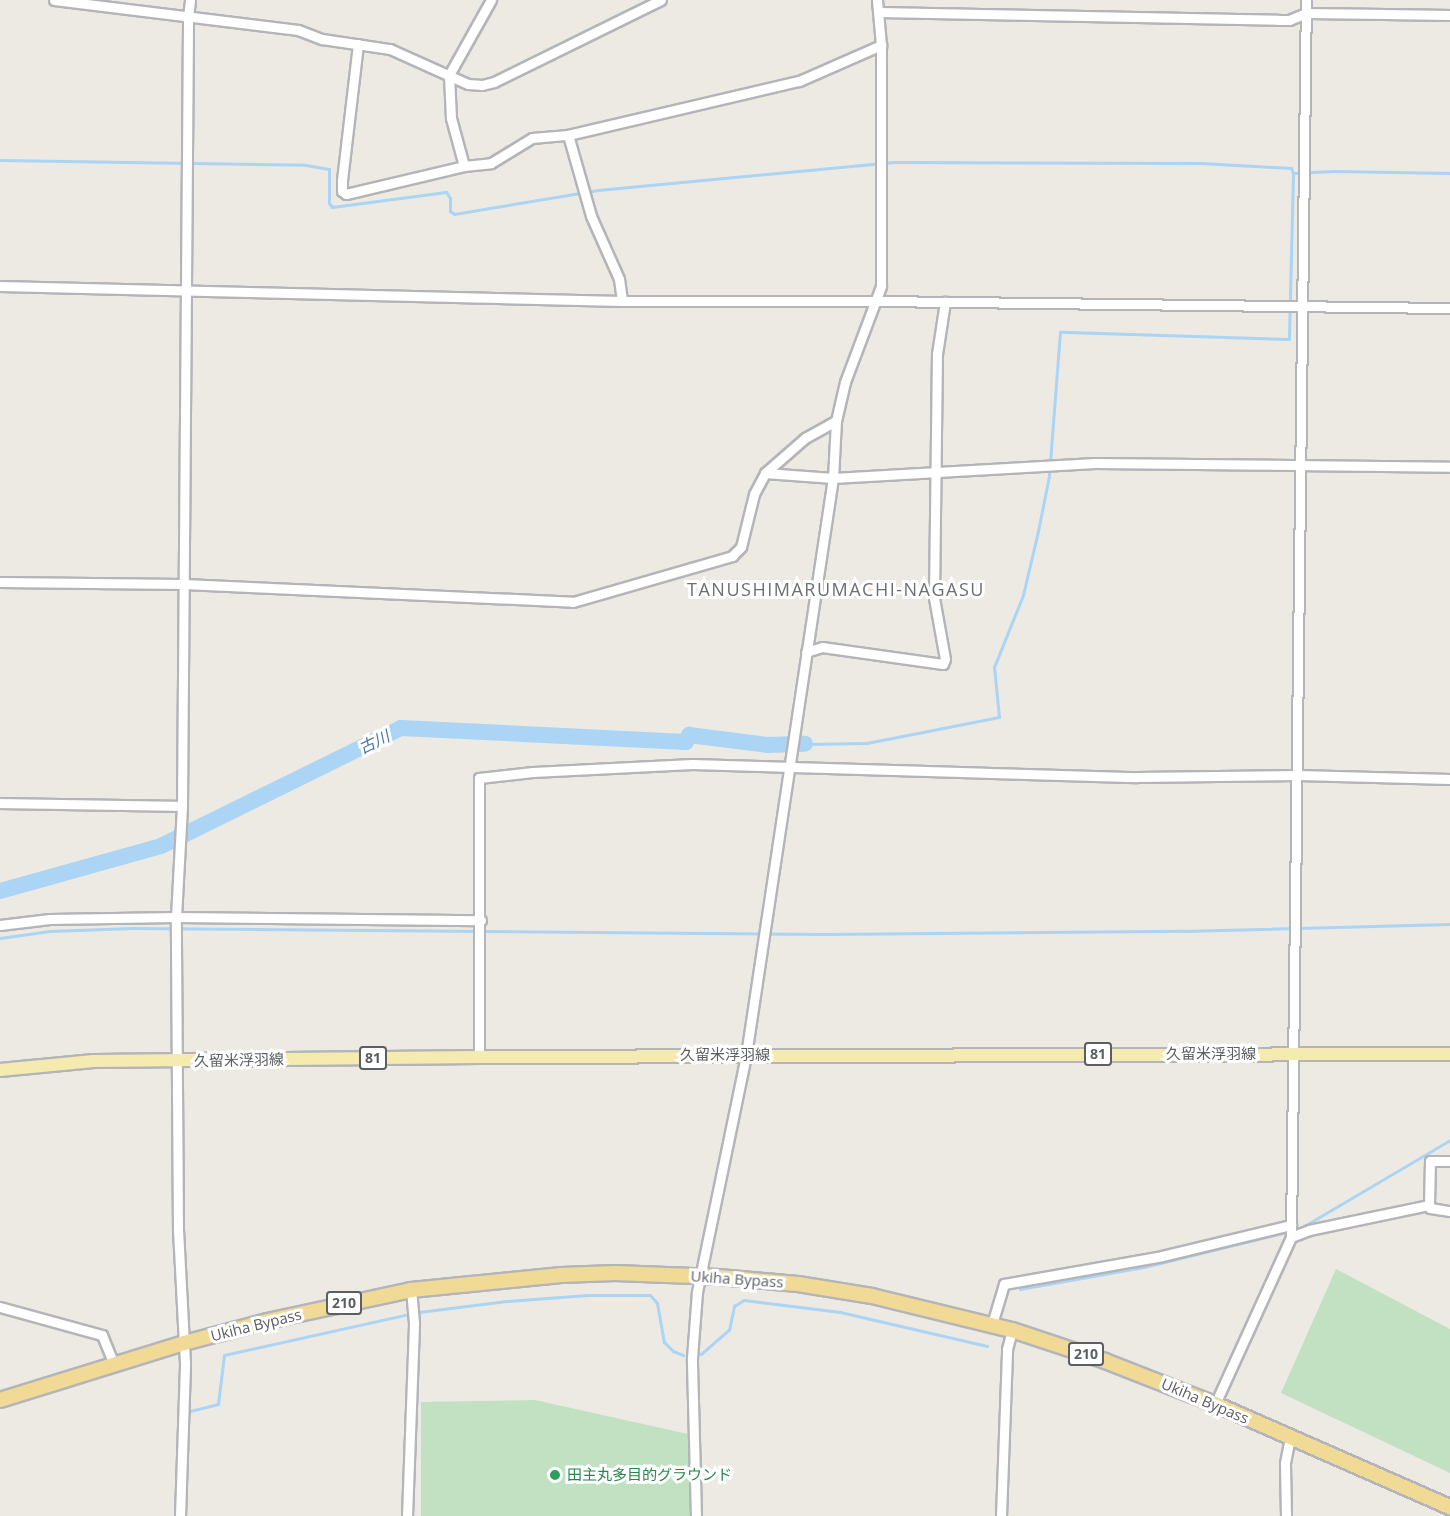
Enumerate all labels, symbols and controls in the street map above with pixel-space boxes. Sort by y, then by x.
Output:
district label: TANUSHIMARUMACHI-NAGASU [687,578,985,600]
water label: 古川 [355,726,393,758]
road number: 81 [1083,1043,1113,1065]
street label: 久留米浮羽線 [1166,1045,1256,1063]
street label: 久留米浮羽線 [680,1046,770,1064]
road number: 81 [358,1047,388,1069]
street label: 久留米浮羽線 [194,1050,284,1070]
street label: Ukiha Bypass [690,1267,784,1291]
road number: 210 [324,1292,364,1314]
street label: Ukiha Bypass [209,1305,303,1345]
road number: 210 [1066,1343,1106,1365]
street label: Ukiha Bypass [1159,1375,1251,1427]
place label: 田主丸多目的グラウンド [567,1466,732,1484]
marker: 田主丸多目的グラウンド [548,1468,562,1482]

